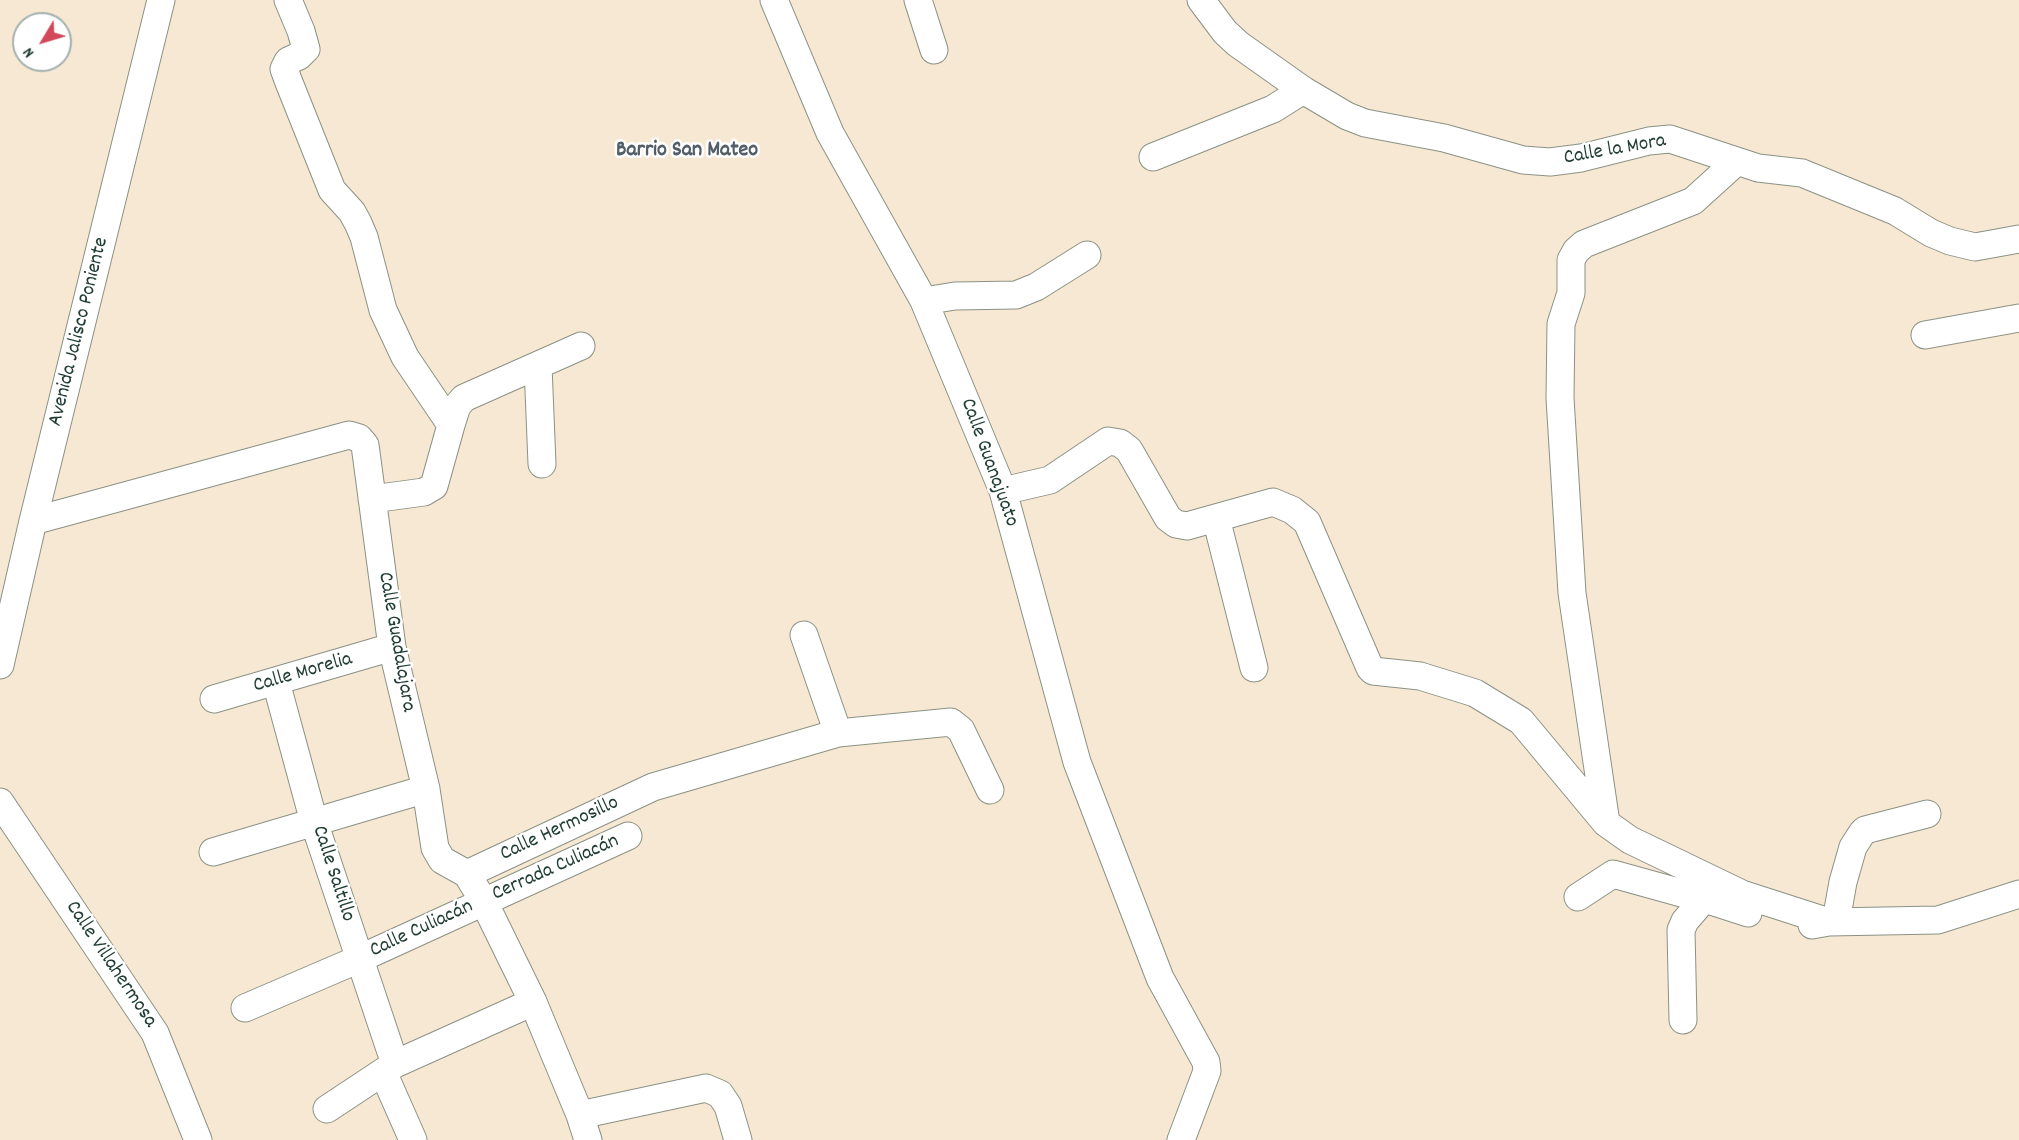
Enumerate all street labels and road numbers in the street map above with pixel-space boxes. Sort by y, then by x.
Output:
street label: Calle la Mora [1562,130,1668,172]
street label: Avenida Jalisco Poniente [44,235,116,429]
street label: Calle Guanajuato [953,395,1023,531]
street label: Calle Guadalajara [370,570,420,714]
street label: Calle Morelia [251,648,355,700]
street label: Calle Hermosillo [497,792,623,868]
street label: Calle Saltillo [305,823,359,925]
street label: Cerrada Culiacán [489,830,623,908]
street label: Calle Culiacán [366,895,478,965]
street label: Calle Villahermosa [58,897,162,1033]

